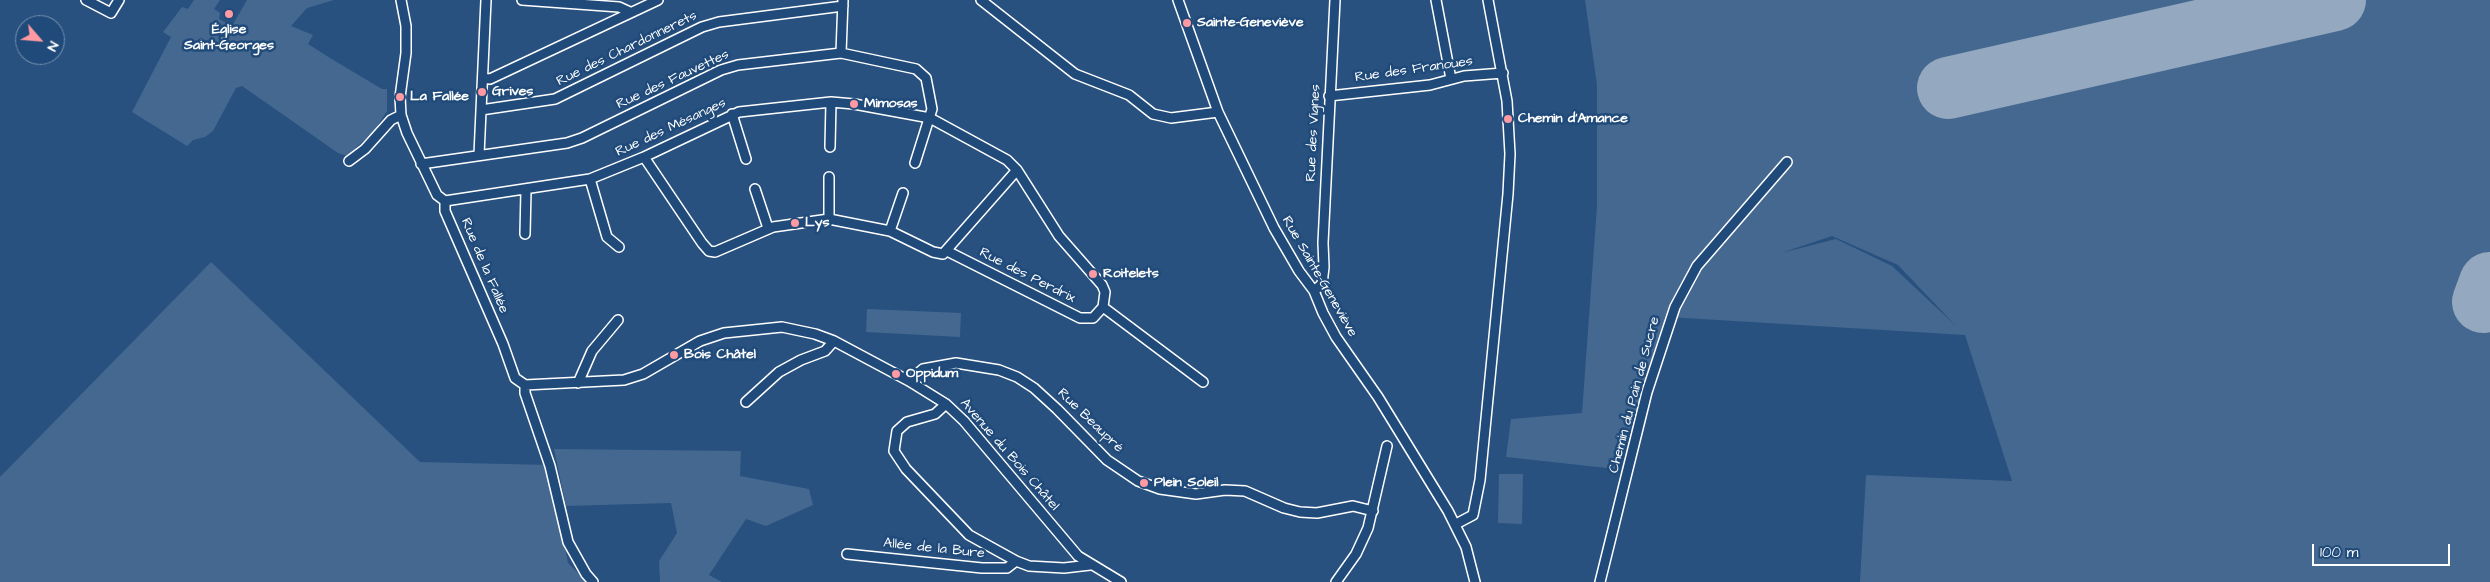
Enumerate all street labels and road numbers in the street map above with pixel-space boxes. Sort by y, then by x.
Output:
street label: Rue des Chardonnerets [554,8,700,90]
street label: Rue des Fauvettes [614,47,732,113]
street label: Rue des Franoues [1354,53,1474,87]
street label: Rue des Vignes [1303,84,1325,182]
street label: Rue des Mésanges [613,95,729,161]
street label: Rue Sainte-Geneviève [1278,214,1360,340]
street label: Rue de la Fallée [456,216,512,316]
street label: Rue des Perdrix [976,245,1078,307]
street label: Chemin du Pain de Sucre [1606,315,1664,475]
street label: Rue Beaupré [1054,385,1126,457]
street label: Avenue du Bois Châtel [956,396,1062,514]
street label: Allée de la Bure [883,535,985,563]

